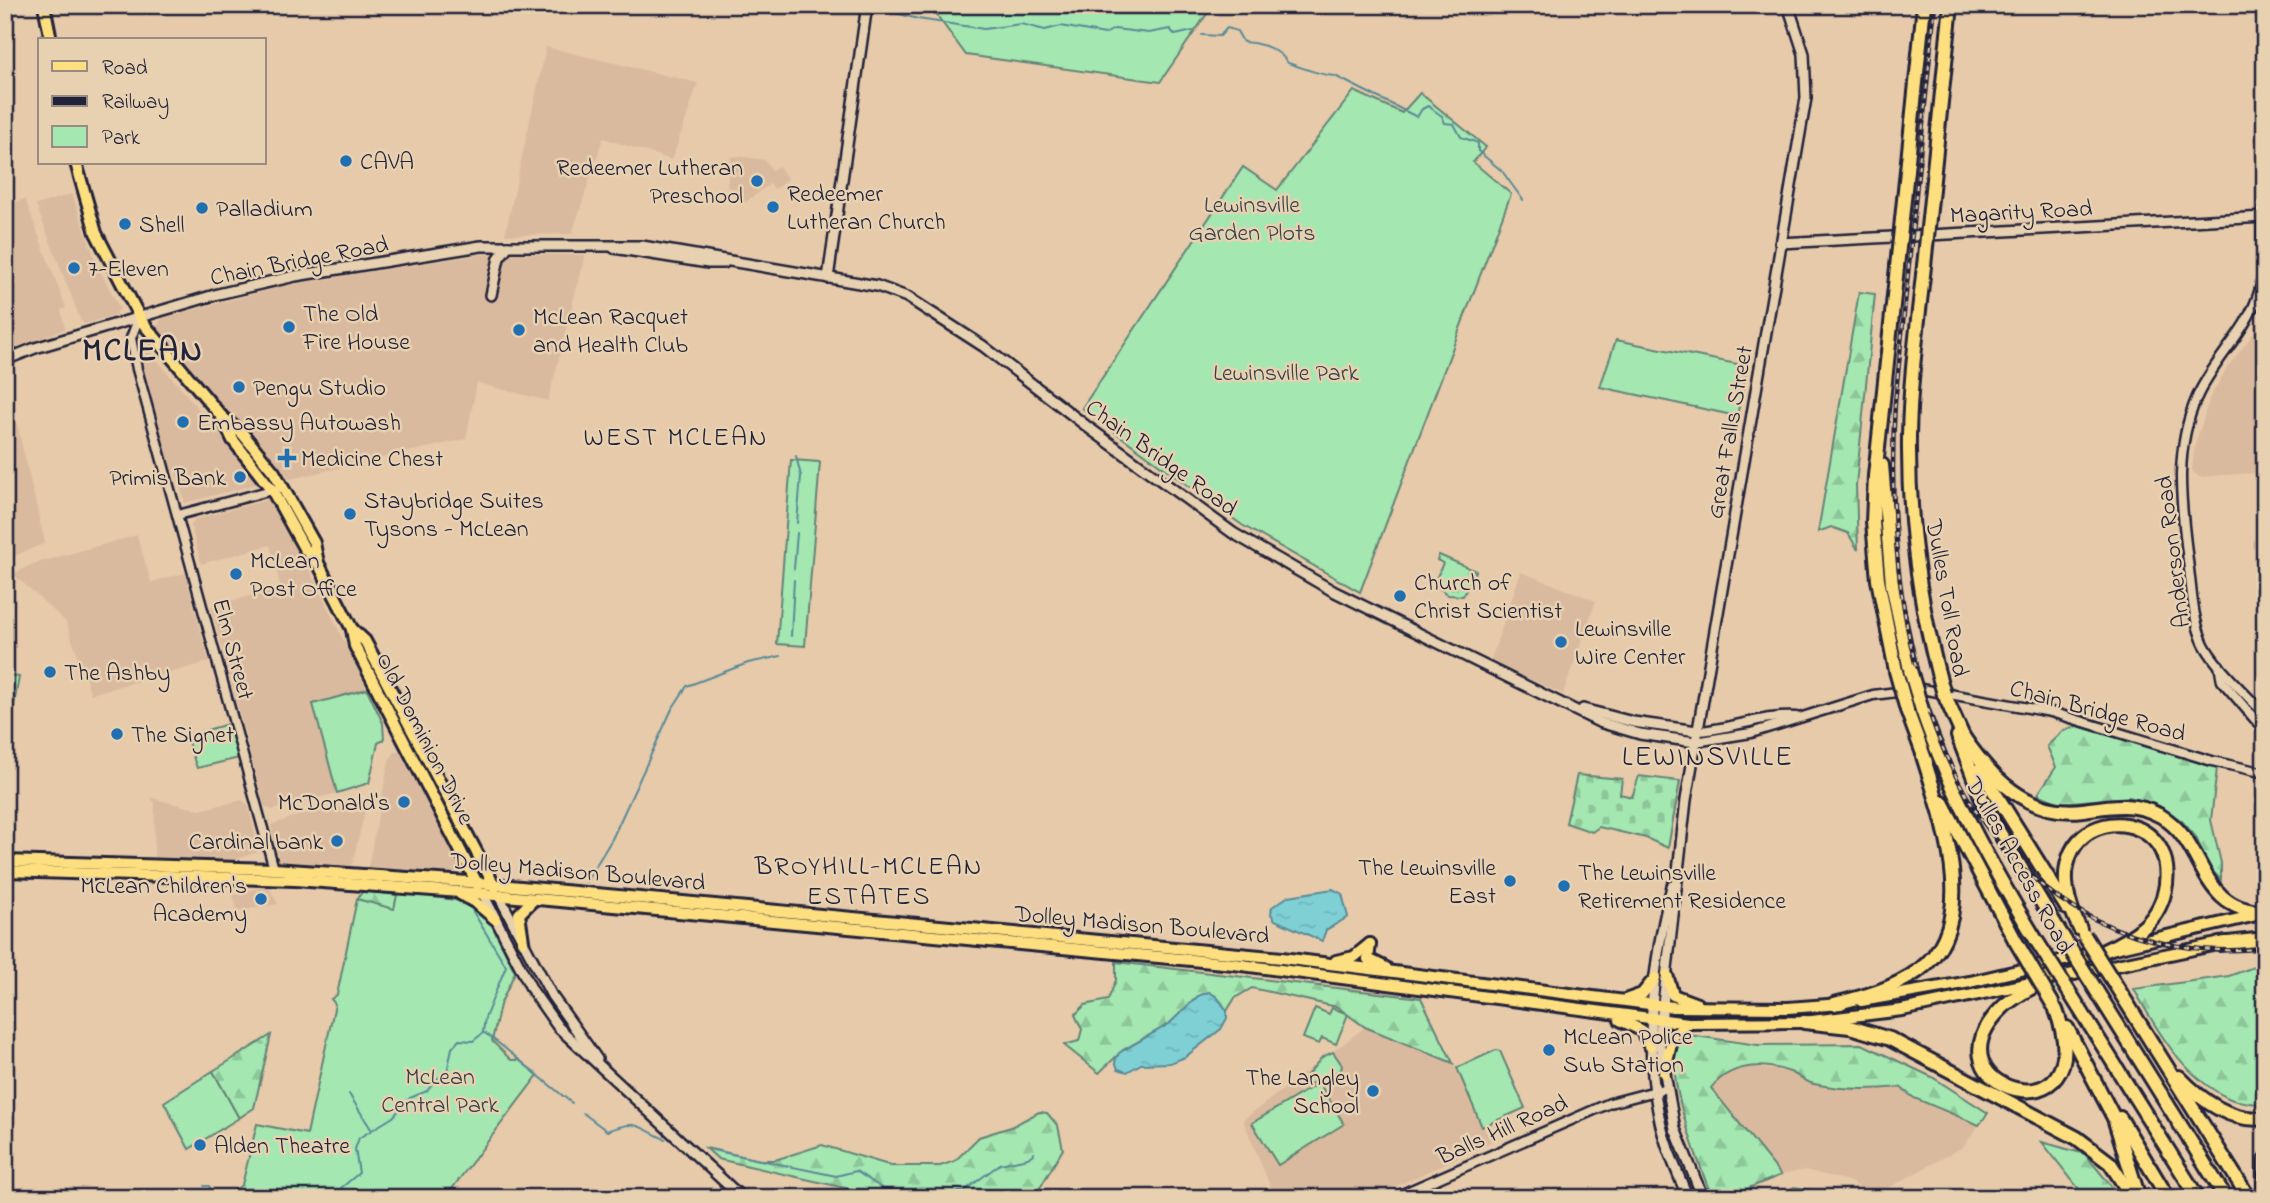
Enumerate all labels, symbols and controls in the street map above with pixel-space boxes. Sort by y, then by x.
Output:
legend [38,38,266,164]
text: Road [102,54,148,84]
text: Railway [102,88,169,120]
text: Park [102,124,141,154]
place label: CAVA [360,146,414,181]
place label: Redeemer Lutheran Preschool [556,152,743,215]
marker: CAVA [338,153,354,169]
marker: Redeemer Lutheran Preschool [749,173,765,189]
place label: Redeemer Lutheran Church [787,178,946,241]
park label: Lewinsville Garden Plots [1189,189,1315,252]
street label: Magarity Road [1949,192,2094,236]
place label: Palladium [216,193,313,228]
marker: Redeemer Lutheran Church [765,199,781,215]
marker: Palladium [194,200,210,216]
place label: Shell [139,209,185,244]
marker: Shell [117,216,133,232]
street label: Chain Bridge Road [207,228,392,297]
place label: 7-Eleven [88,253,169,288]
marker: 7-Eleven [66,260,82,276]
place label: The Old Fire House [302,298,410,361]
place label: McLean Racquet and Health Club [533,301,688,364]
marker: The Old Fire House [281,319,297,335]
marker: McLean Racquet and Health Club [511,322,527,338]
district label: MCLEAN [82,329,204,376]
street label: Great Falls Street [1699,343,1764,522]
park label: Lewinsville Park [1213,357,1359,392]
place label: Pengu Studio [253,372,386,407]
marker: Pengu Studio [231,379,247,395]
street label: Chain Bridge Road [1077,392,1244,527]
place label: Embassy Autowash [197,407,401,443]
marker: Embassy Autowash [175,414,191,430]
district label: WEST MCLEAN [584,420,769,458]
place label: Medicine Chest [301,443,443,478]
marker: Medicine Chest [279,450,295,466]
place label: Primis Bank [109,462,226,497]
marker: Primis Bank [232,469,248,485]
street label: Anderson Road [2148,473,2201,630]
place label: Staybridge Suites Tysons - McLean [364,485,544,549]
marker: Staybridge Suites Tysons - McLean [342,506,358,522]
street label: Dulles Toll Road [1914,516,1977,680]
place label: McLean Post Office [250,545,357,608]
marker: McLean Post Office [228,566,244,582]
place label: Church of Christ Scientist [1414,567,1562,630]
marker: Church of Christ Scientist [1392,588,1408,604]
street label: Elm Street [201,595,262,704]
place label: Lewinsville Wire Center [1575,613,1686,676]
marker: Lewinsville Wire Center [1553,634,1569,650]
street label: Old Dominion Drive [365,647,482,831]
place label: The Ashby [64,657,170,693]
marker: The Ashby [42,664,58,680]
street label: Chain Bridge Road [2005,672,2190,753]
place label: The Signet [131,719,234,754]
marker: The Signet [109,726,125,742]
district label: LEWINSVILLE [1622,738,1794,779]
street label: Dulles Access Road [1954,770,2081,962]
place label: McDonald's [278,787,390,822]
marker: McDonald's [396,794,412,810]
place label: Cardinal bank [189,826,323,861]
marker: Cardinal bank [329,833,345,849]
street label: Dolley Madison Boulevard [448,845,707,903]
district label: BROYHILL-MCLEAN ESTATES [754,849,983,917]
place label: The Lewinsville East [1358,852,1496,915]
place label: The Lewinsville Retirement Residence [1578,857,1786,920]
place label: McLean Children's Academy [80,870,247,934]
marker: The Lewinsville East [1502,873,1518,889]
marker: The Lewinsville Retirement Residence [1556,878,1572,894]
marker: McLean Children's Academy [253,891,269,907]
street label: Dolley Madison Boulevard [1012,898,1271,956]
place label: McLean Police Sub Station [1563,1021,1693,1084]
marker: McLean Police Sub Station [1541,1042,1557,1058]
park label: McLean Central Park [381,1061,499,1124]
place label: The Langley School [1245,1062,1359,1125]
marker: The Langley School [1365,1083,1381,1099]
street label: Balls Hill Road [1431,1087,1575,1176]
place label: Alden Theatre [214,1130,350,1165]
marker: Alden Theatre [192,1137,208,1153]

